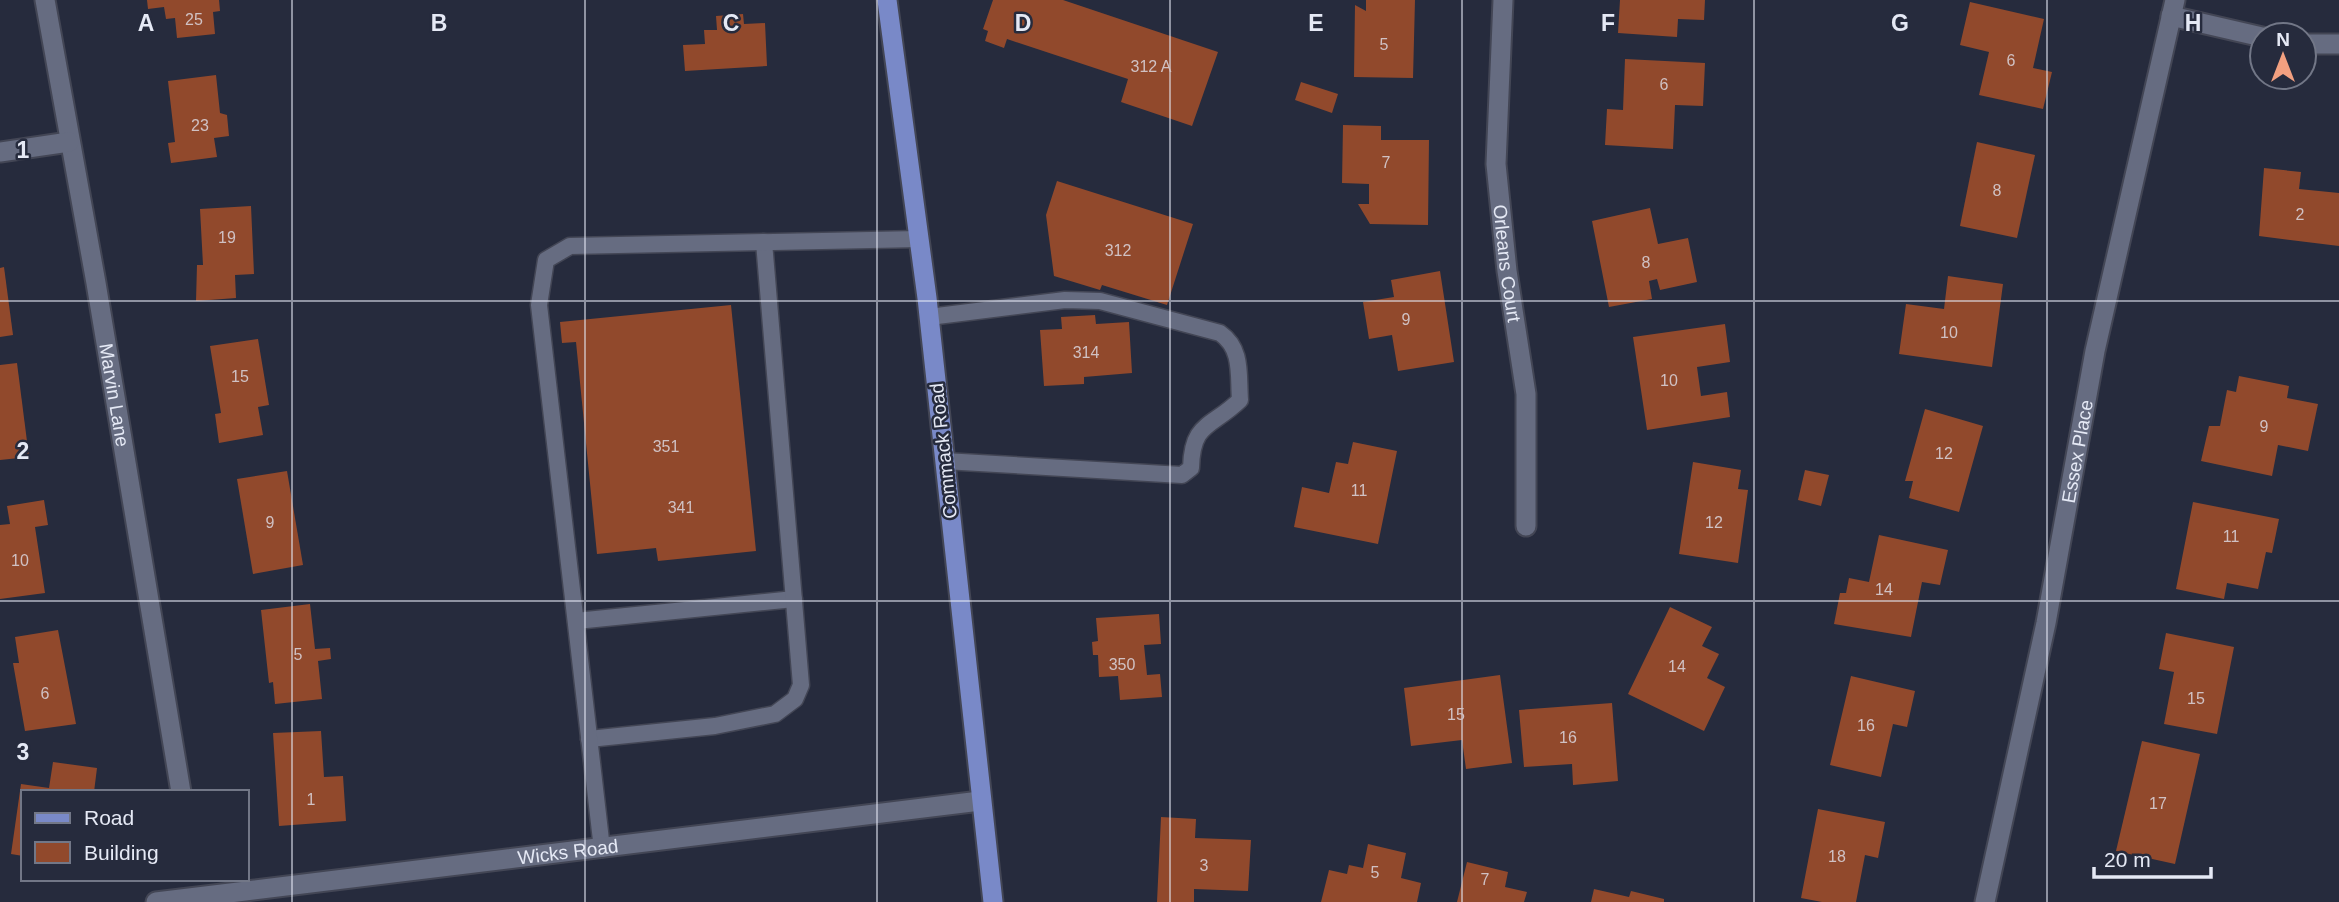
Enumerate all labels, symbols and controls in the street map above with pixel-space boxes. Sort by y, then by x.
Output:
text: A [138,10,154,36]
text: B [431,10,447,36]
text: C [723,10,739,36]
text: D [1015,10,1031,36]
text: E [1308,10,1324,36]
text: F [1601,10,1615,36]
text: G [1891,10,1909,36]
text: H [2185,10,2201,36]
house number: 25 [185,11,203,28]
north arrow [2248,21,2318,91]
text: N [2276,29,2290,50]
house number: 5 [1380,36,1389,53]
house number: 6 [2007,52,2016,69]
house number: 312 A [1131,58,1172,75]
house number: 6 [1660,76,1669,93]
house number: 23 [191,117,209,134]
text: 1 [17,137,30,163]
house number: 7 [1382,154,1391,171]
house number: 8 [1993,182,2002,199]
street label: Orleans Court [1489,203,1525,324]
house number: 2 [2296,206,2305,223]
house number: 19 [218,229,236,246]
house number: 312 [1105,242,1131,259]
house number: 8 [1642,254,1651,271]
house number: 9 [1402,311,1411,328]
house number: 10 [1940,324,1958,341]
street label: Marvin Lane [95,342,133,448]
house number: 314 [1073,344,1099,361]
house number: 15 [231,368,249,385]
house number: 10 [1660,372,1678,389]
street label: Commack Road [926,382,961,520]
street label: Essex Place [2058,398,2097,505]
house number: 9 [2260,418,2269,435]
text: 2 [17,438,29,464]
house number: 351 [653,438,679,455]
house number: 12 [1935,445,1953,462]
house number: 11 [1351,482,1367,499]
house number: 341 [668,499,694,516]
house number: 9 [266,514,275,531]
house number: 12 [1705,514,1723,531]
house number: 11 [2223,528,2239,545]
house number: 10 [11,552,29,569]
house number: 14 [1875,581,1893,598]
house number: 5 [294,646,303,663]
house number: 350 [1109,656,1135,673]
house number: 14 [1668,658,1686,675]
house number: 6 [41,685,50,702]
house number: 15 [2187,690,2205,707]
house number: 15 [1447,706,1465,723]
house number: 16 [1857,717,1875,734]
house number: 16 [1559,729,1577,746]
text: 3 [17,739,29,765]
legend [21,790,248,881]
house number: 1 [307,791,316,808]
house number: 17 [2149,795,2167,812]
text: Road [84,806,134,829]
street label: Wicks Road [516,835,620,869]
scale bar [2094,836,2211,880]
text: Building [84,841,159,864]
house number: 18 [1828,848,1846,865]
text: 20 m [2104,848,2151,871]
house number: 3 [1200,857,1209,874]
house number: 5 [1371,864,1380,881]
house number: 7 [1481,871,1490,888]

